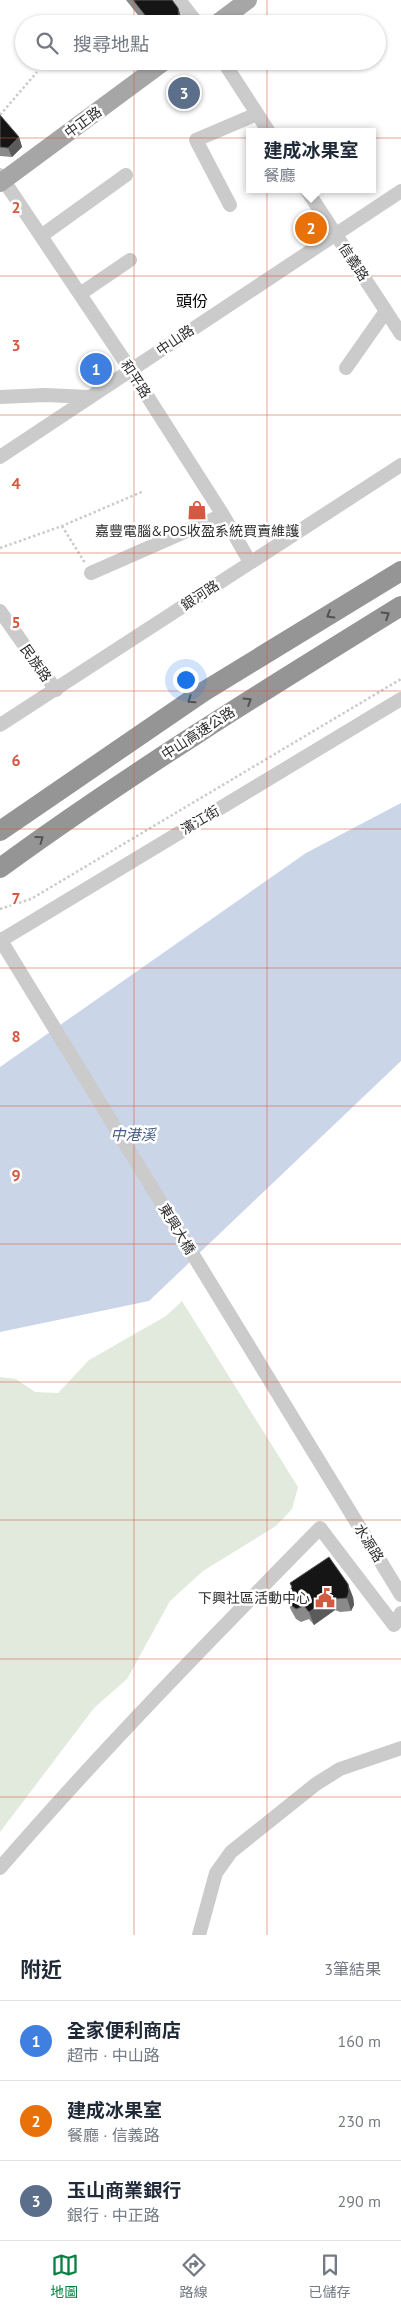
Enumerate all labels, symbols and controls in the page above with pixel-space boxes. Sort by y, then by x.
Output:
search box [15,15,386,70]
icon: search [33,29,61,57]
text: 搜尋地點 [73,32,149,56]
pin: 3 [168,74,200,112]
street label: 中正路 [61,102,105,142]
popup [246,128,376,193]
text: 建成冰果室 [263,138,359,162]
text: 餐廳 [263,165,296,185]
text: 2 [11,197,21,217]
pin: 2 [295,209,327,247]
street label: 信義路 [335,239,373,285]
district label: 頭份 [176,291,208,311]
street label: 中山路 [153,321,197,359]
text: 3 [11,335,21,355]
pin: 1 [80,350,112,388]
street label: 和平路 [117,356,155,402]
text: 4 [11,473,21,493]
shop icon: 嘉豐電腦&POS收盈系統買賣維護 [186,499,208,521]
place label: 嘉豐電腦&POS收盈系統買賣維護 [95,522,300,540]
street label: 銀河路 [177,576,223,614]
one-way arrow [326,609,335,618]
text: 5 [11,612,21,632]
one-way arrow [380,612,389,622]
street label: 民族路 [17,641,55,685]
your location [173,667,199,693]
one-way arrow [187,694,197,703]
one-way arrow [243,698,252,708]
street label: 中山高速公路 [158,703,238,763]
text: 6 [11,750,21,770]
street label: 濱江街 [177,801,223,839]
one-way arrow [34,836,43,845]
text: 7 [11,888,21,908]
text: 8 [11,1026,21,1046]
water label: 中港溪 [110,1125,157,1144]
text: 9 [11,1165,21,1185]
street label: 東興大橋 [155,1200,199,1258]
street label: 水源路 [350,1520,388,1566]
public building icon: 下興社區活動中心 [314,1587,336,1609]
place label: 下興社區活動中心 [198,1589,310,1607]
text: 附近 [20,1956,62,1983]
text: 3筆結果 [324,1959,381,1979]
text: 全家便利商店 [67,2018,181,2042]
text: 1 [31,2031,41,2051]
text: 160 m [338,2031,381,2051]
text: 超市 · 中山路 [67,2045,160,2065]
text: 建成冰果室 [67,2098,162,2122]
text: 2 [31,2111,41,2131]
text: 230 m [338,2111,381,2131]
text: 餐廳 · 信義路 [67,2125,160,2145]
text: 玉山商業銀行 [67,2178,181,2202]
text: 3 [31,2191,41,2211]
text: 290 m [338,2191,381,2211]
text: 銀行 · 中正路 [67,2205,160,2225]
tab: 地圖 [51,2251,79,2301]
tab: 路線 [180,2251,208,2301]
tab: 已儲存 [309,2251,351,2301]

